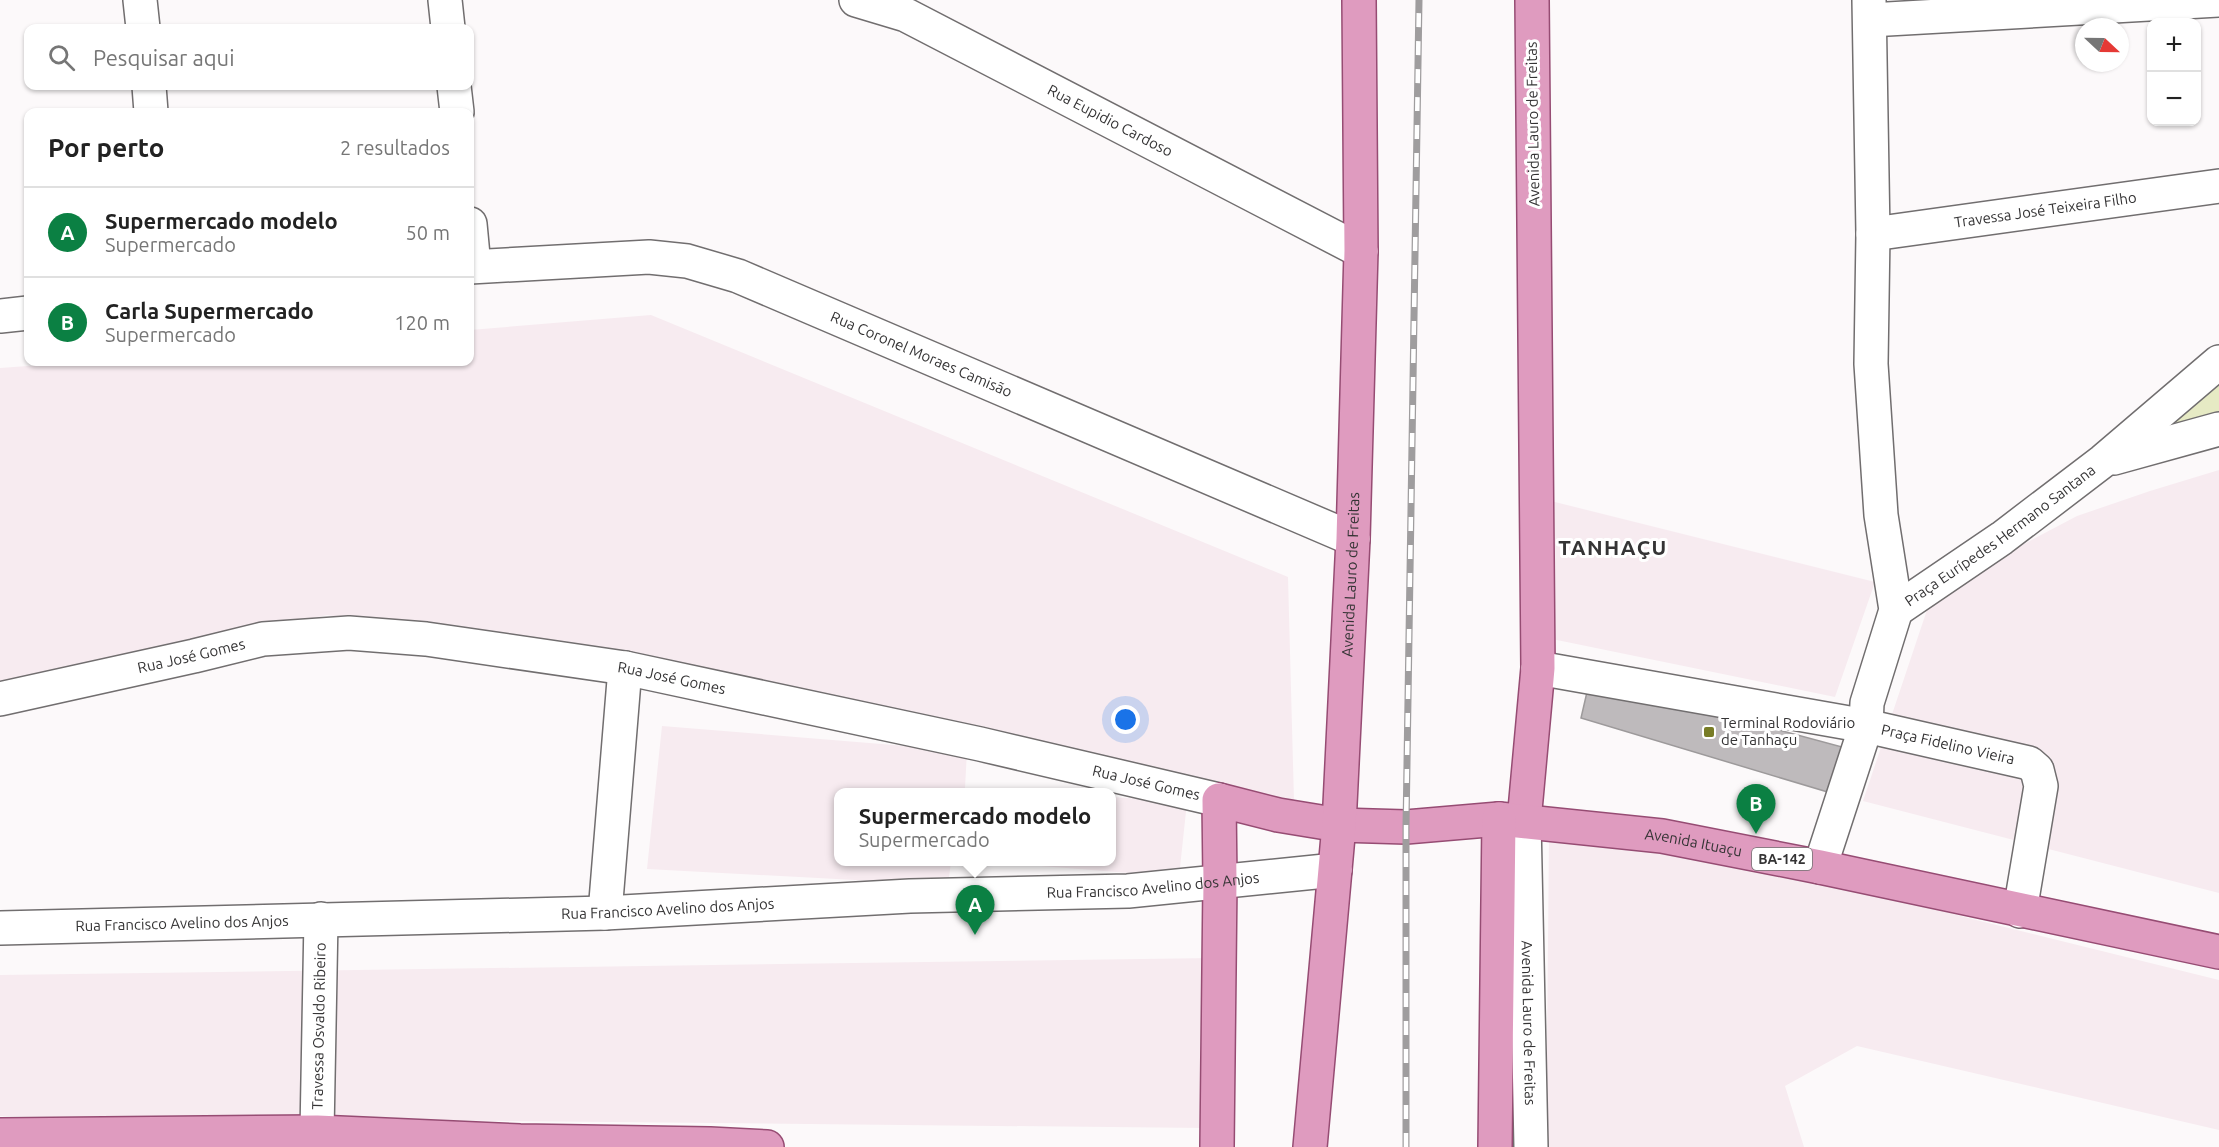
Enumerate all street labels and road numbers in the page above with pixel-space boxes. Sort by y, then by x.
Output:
street label: Avenida Lauro de Freitas [1523,41,1542,207]
street label: Rua Eupidio Cardoso [1045,81,1176,160]
street label: Travessa José Teixeira Filho [1953,189,2138,231]
street label: Rua Coronel Moraes Camisão [828,308,1015,400]
street label: Praça Eurípedes Hermano Santana [1901,461,2098,610]
street label: Avenida Lauro de Freitas [1338,492,1362,657]
street label: Rua José Gomes [136,635,247,676]
street label: Rua José Gomes [617,658,727,697]
street label: Praça Fidelino Vieira [1880,721,2016,767]
street label: Rua José Gomes [1091,762,1202,803]
street label: Avenida Ituaçu [1644,825,1744,860]
road number: BA-142 [1752,848,1812,870]
street label: Rua Francisco Avelino dos Anjos [1046,869,1260,901]
street label: Rua Francisco Avelino dos Anjos [561,895,775,922]
street label: Rua Francisco Avelino dos Anjos [75,912,289,934]
street label: Avenida Lauro de Freitas [1519,940,1539,1106]
street label: Travessa Osvaldo Ribeiro [308,942,329,1110]

